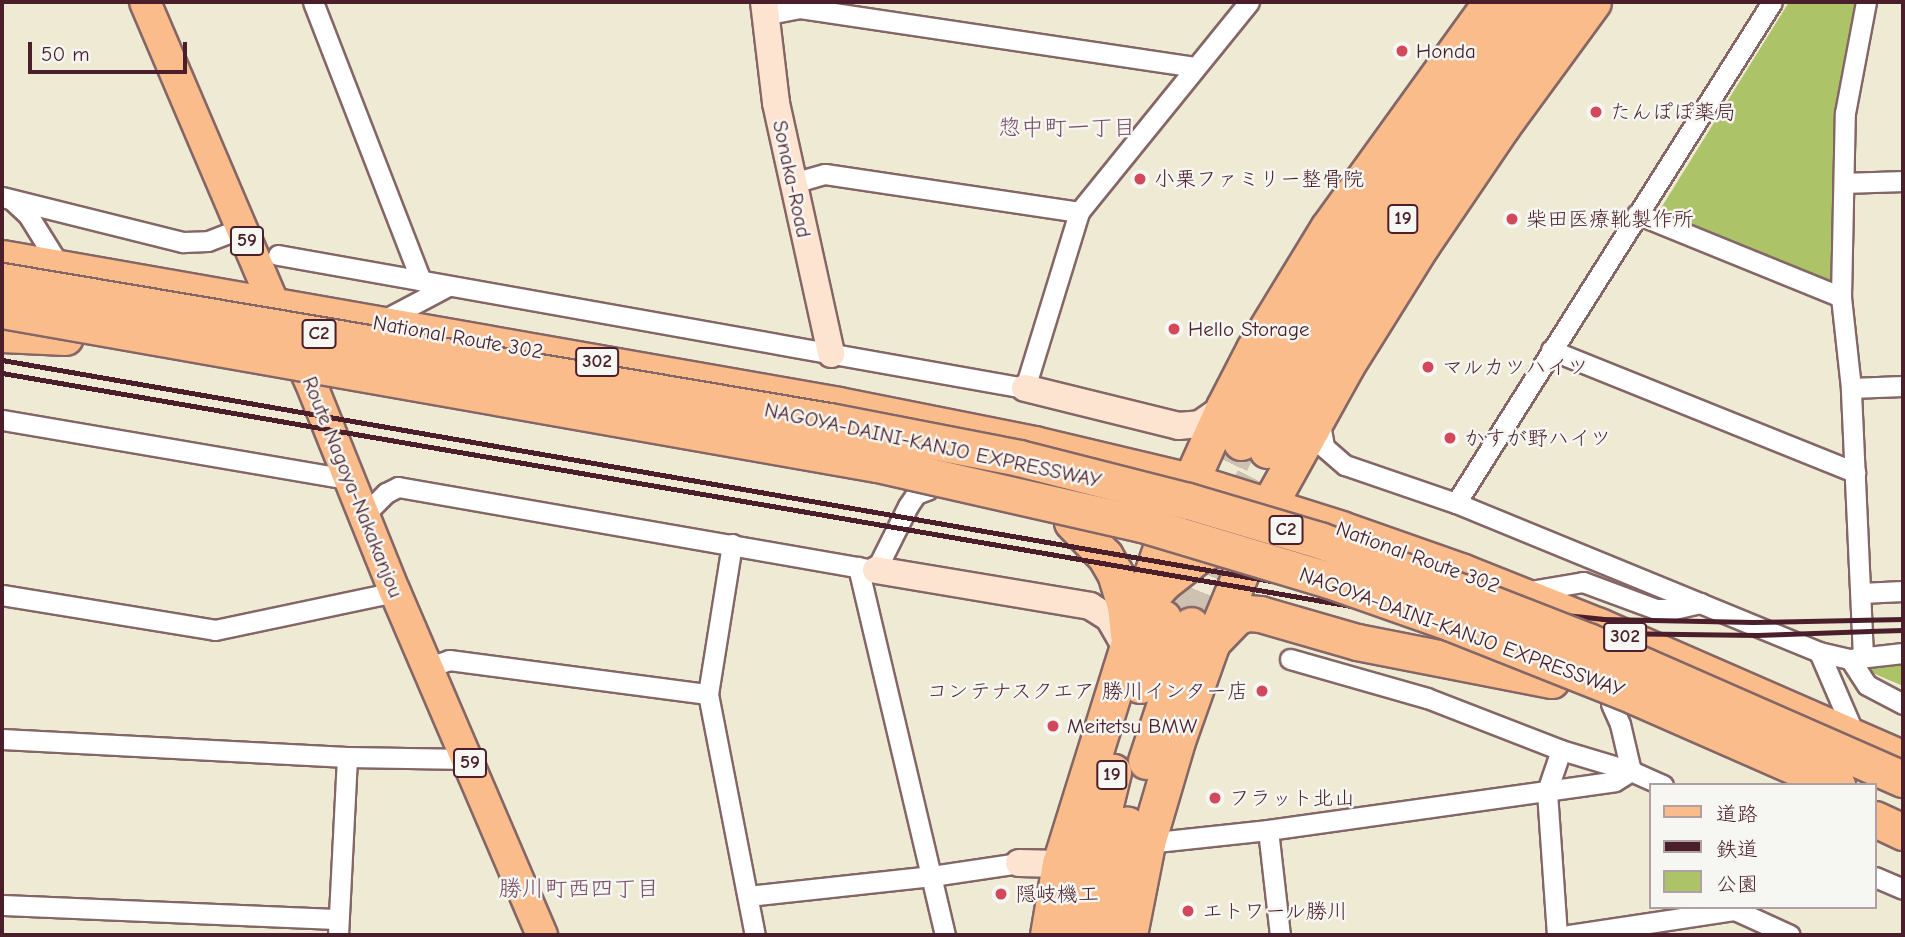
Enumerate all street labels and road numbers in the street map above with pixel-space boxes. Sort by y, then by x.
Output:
street label: Sonaka-Road [767,118,817,240]
road number: 19 [1387,204,1419,234]
road number: 59 [230,226,264,256]
street label: National Route 302 [371,310,545,364]
road number: C2 [302,318,336,350]
road number: 302 [574,346,620,378]
street label: Route Nagoya-Nakakanjou [297,373,409,601]
street label: NAGOYA-DAINI-KANJO EXPRESSWAY [762,397,1104,493]
road number: C2 [1268,514,1304,545]
street label: National Route 302 [1333,516,1503,598]
street label: NAGOYA-DAINI-KANJO EXPRESSWAY [1296,561,1628,703]
road number: 302 [1602,622,1648,652]
road number: 59 [452,748,488,778]
road number: 19 [1096,760,1128,790]

